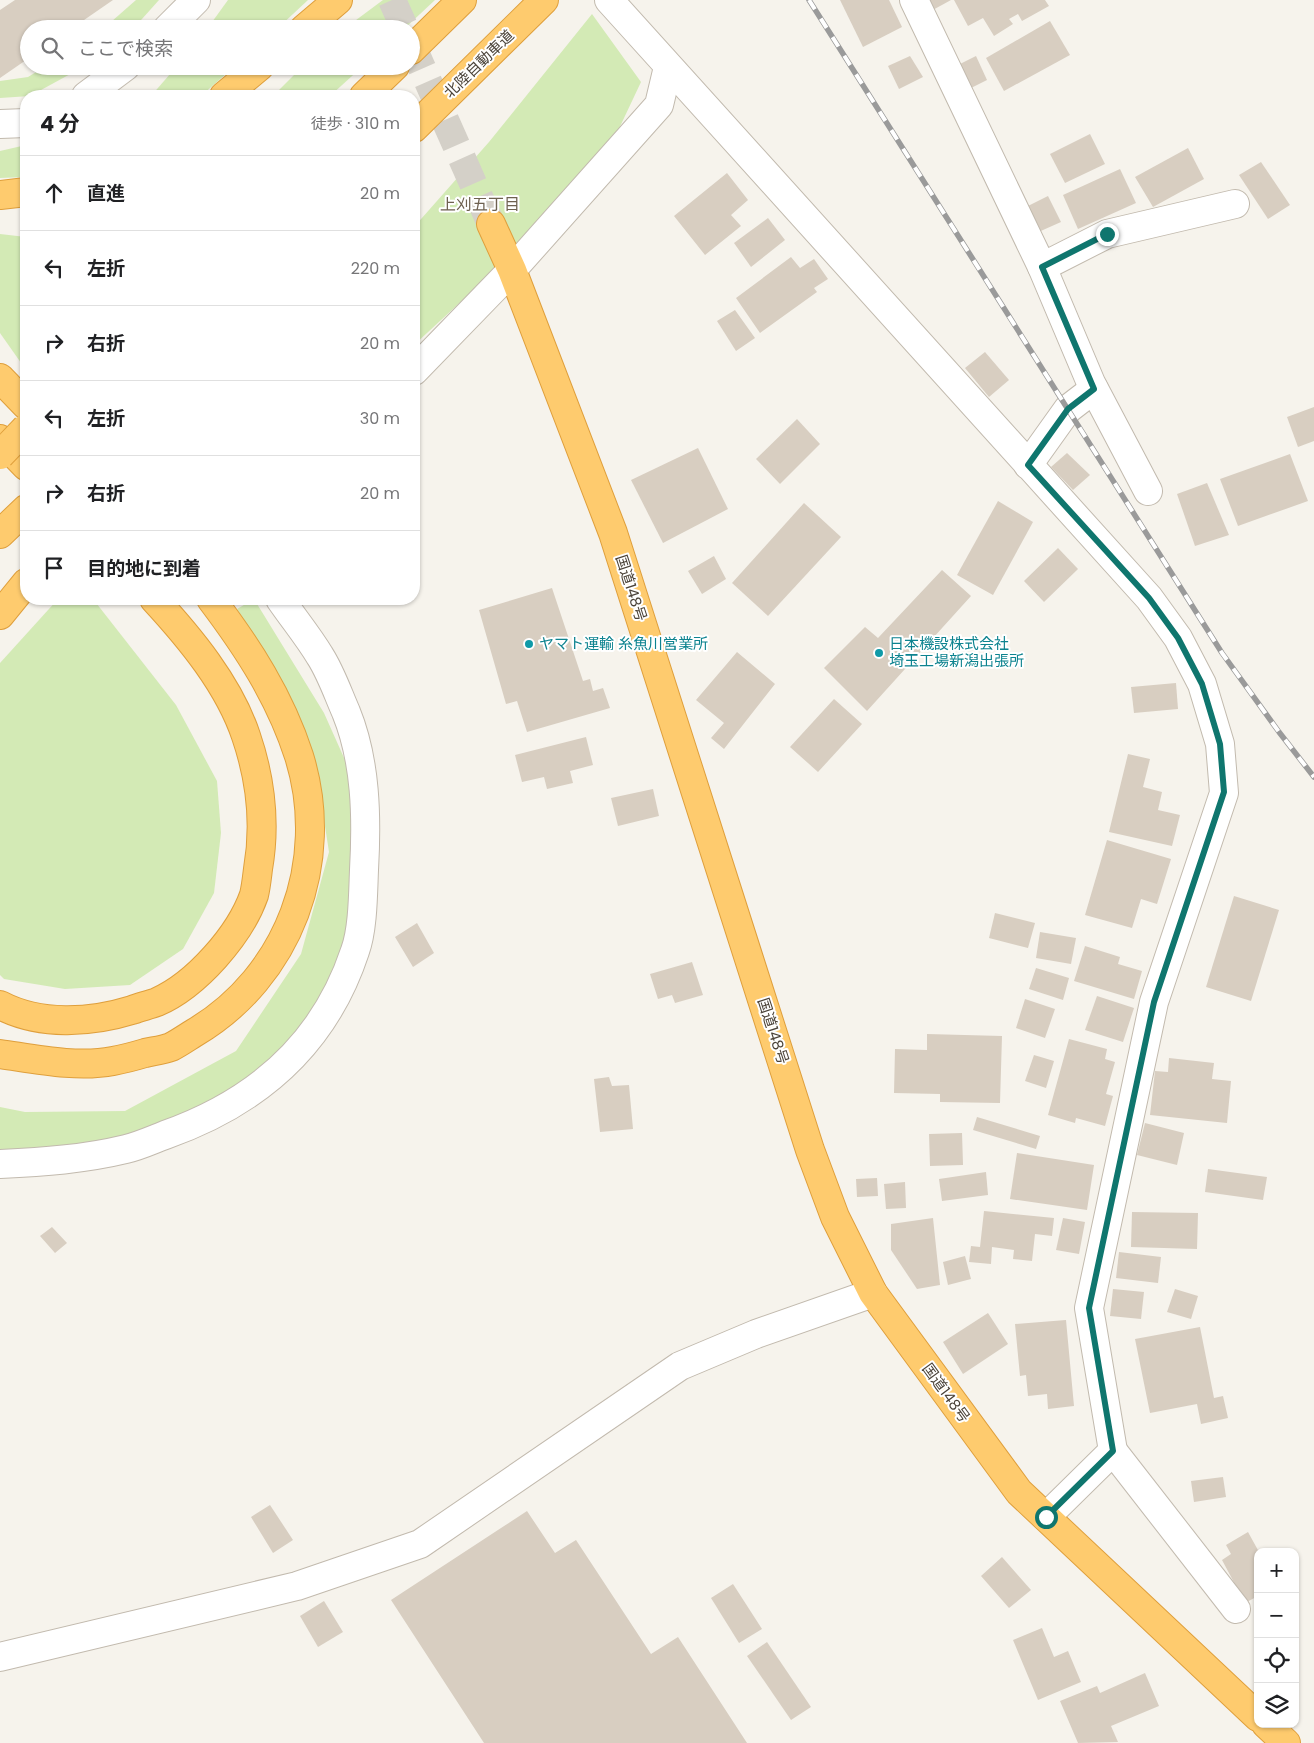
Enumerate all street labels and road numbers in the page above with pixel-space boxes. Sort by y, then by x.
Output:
street label: 北陸自動車道 [439,25,518,102]
street label: 国道148号 [611,552,652,624]
street label: 国道148号 [753,995,794,1067]
street label: 国道148号 [918,1359,975,1427]

